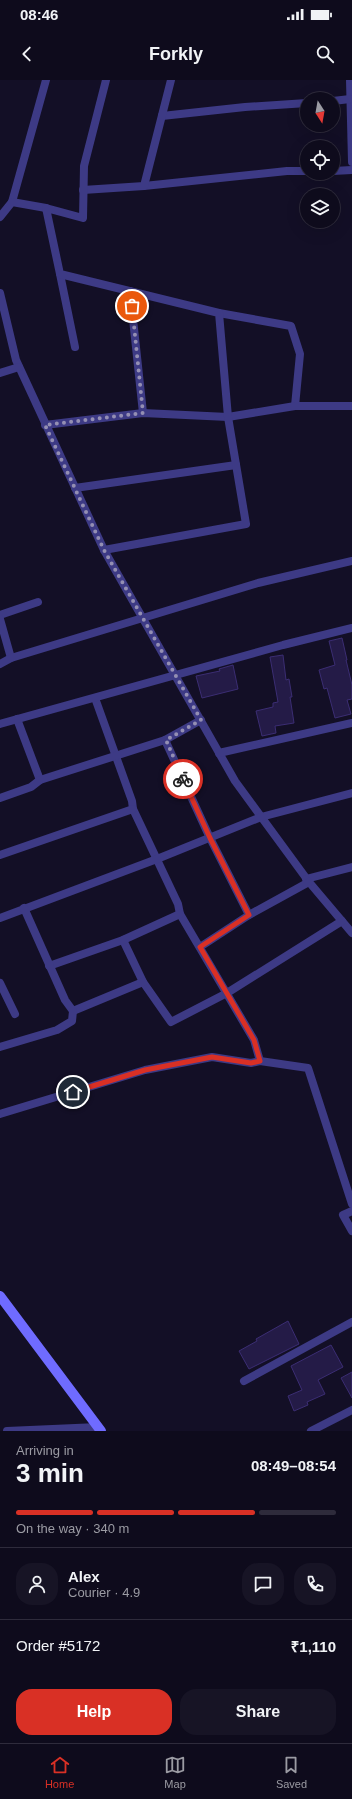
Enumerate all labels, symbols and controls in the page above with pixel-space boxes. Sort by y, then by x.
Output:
text: 08:46 [20,6,58,23]
icon: back [16,43,38,65]
icon: search [314,43,336,65]
text: Forkly [149,44,203,64]
north arrow [300,92,340,132]
map controls [300,92,340,228]
button: locate [300,140,340,180]
button: layers [300,188,340,228]
pin [115,289,149,323]
icon: bag [121,295,143,317]
courier [163,759,203,799]
icon: bike [172,768,194,790]
pin [56,1075,90,1109]
icon: home [62,1081,84,1103]
text: Arriving in [16,1443,74,1458]
text: 08:49–08:54 [251,1457,336,1474]
text: 3 min [16,1458,84,1488]
text: On the way · 340 m [16,1521,129,1536]
button: person [16,1563,58,1605]
button: chat [242,1563,284,1605]
button: phone [294,1563,336,1605]
text: Alex [68,1568,100,1585]
text: Courier · 4.9 [68,1585,140,1600]
text: Order #5172 [16,1637,100,1654]
text: ₹1,110 [291,1638,336,1655]
button: Help [16,1689,172,1735]
button: Share [180,1689,336,1735]
tab: Home [45,1754,74,1790]
tab: Map [164,1754,186,1790]
tab: Saved [276,1754,307,1790]

